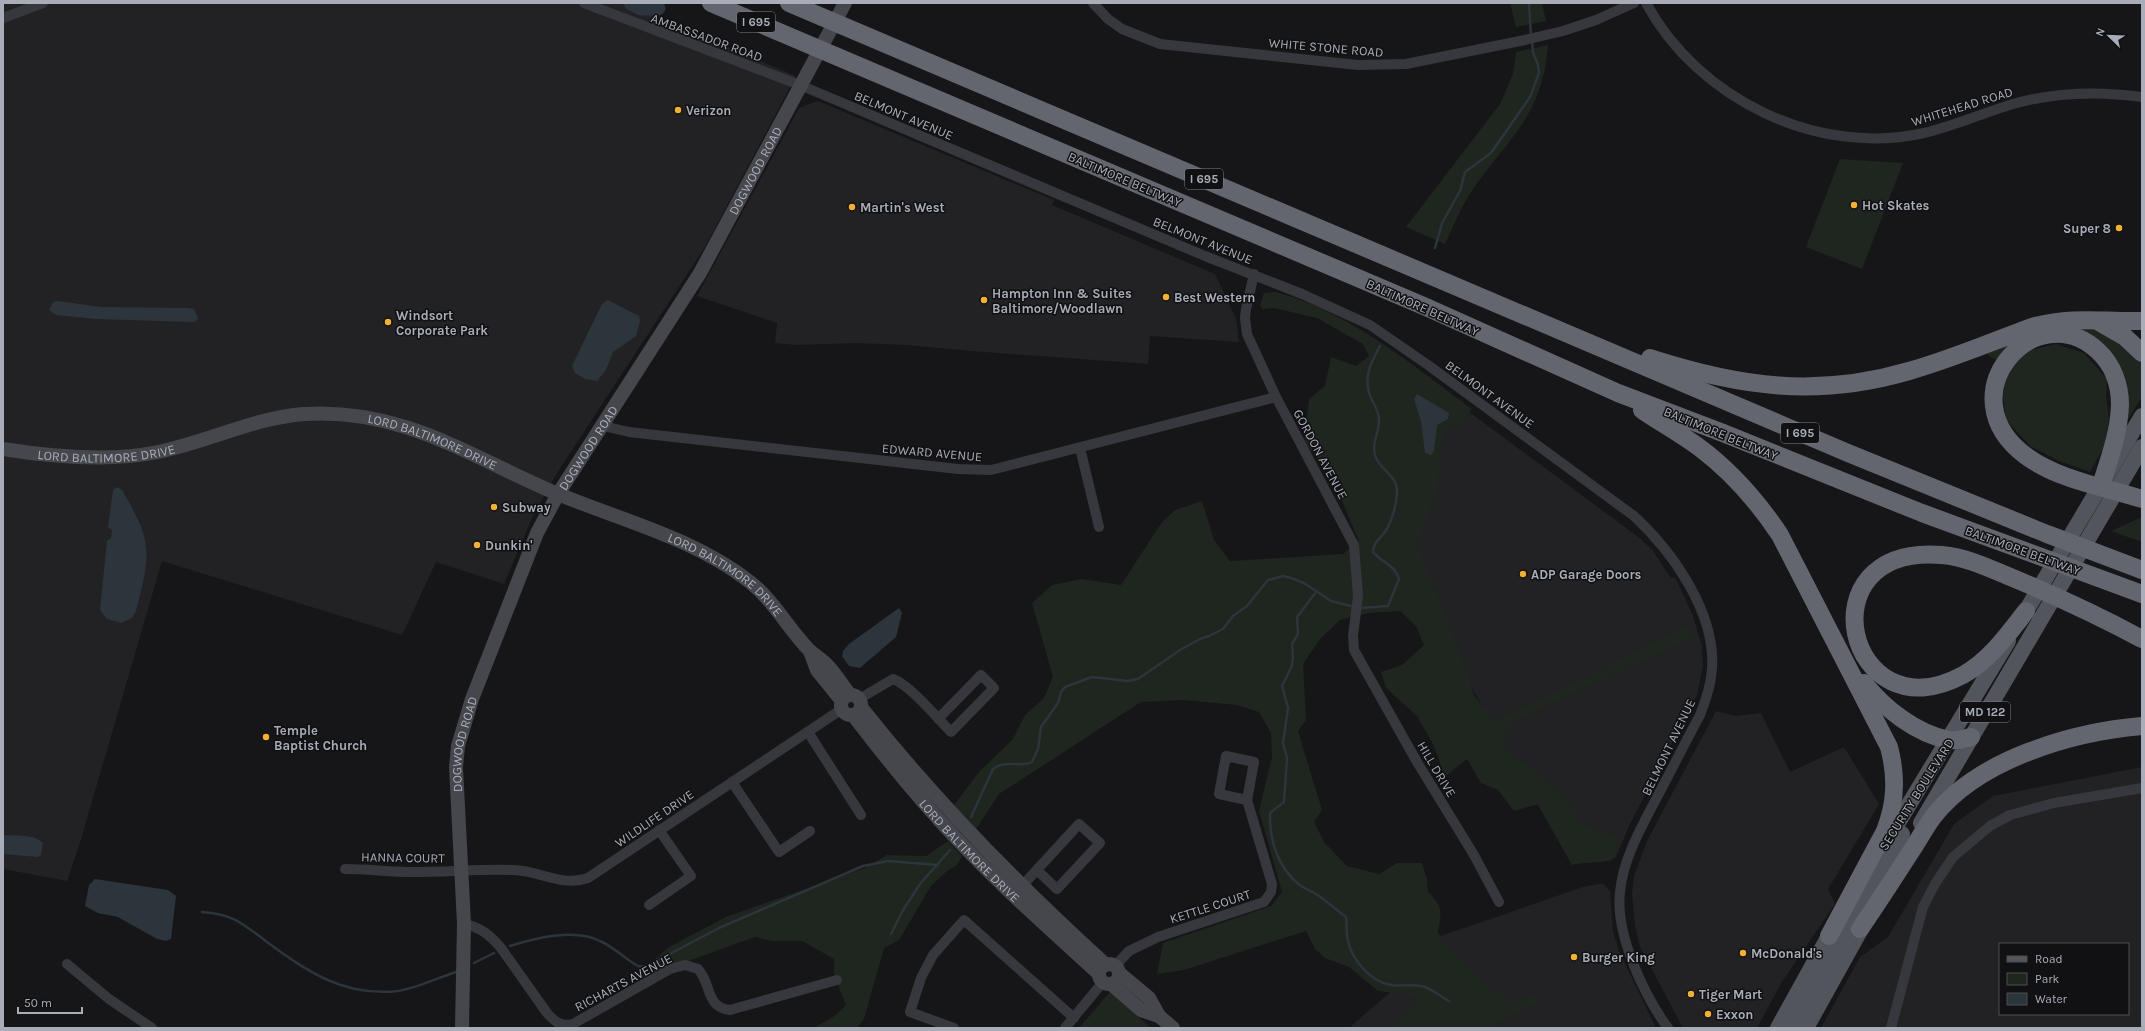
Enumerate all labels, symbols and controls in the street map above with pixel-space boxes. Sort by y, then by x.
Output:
street label: AMBASSADOR ROAD [649,10,765,65]
road number: I 695 [737,12,775,32]
north arrow [2089,16,2129,56]
text: N [2093,26,2108,38]
street label: WHITE STONE ROAD [1268,35,1384,60]
street label: WHITEHEAD ROAD [1910,84,2015,129]
street label: BELMONT AVENUE [852,88,955,143]
place label: Verizon [686,103,731,118]
marker: Verizon [673,105,683,115]
street label: DOGWOOD ROAD [726,124,785,217]
street label: BALTIMORE BELTWAY [1066,149,1184,210]
road number: I 695 [1185,169,1223,189]
place label: Hot Skates [1862,198,1930,213]
place label: Martin's West [860,200,945,215]
marker: Hot Skates [1849,200,1859,210]
marker: Martin's West [847,202,857,212]
street label: BELMONT AVENUE [1151,214,1255,267]
place label: Super 8 [2063,221,2111,236]
marker: Super 8 [2114,223,2124,233]
street label: BALTIMORE BELTWAY [1364,276,1481,339]
place label: Hampton Inn & Suites Baltimore/Woodlawn [992,286,1132,316]
place label: Best Western [1174,290,1255,305]
marker: Best Western [1161,292,1171,302]
marker: Hampton Inn & Suites Baltimore/Woodlawn [979,295,989,305]
place label: Windsort Corporate Park [396,308,488,338]
marker: Windsort Corporate Park [383,317,393,327]
street label: BELMONT AVENUE [1443,357,1537,432]
street label: DOGWOOD ROAD [555,403,621,493]
street label: BALTIMORE BELTWAY [1662,404,1780,463]
street label: GORDON AVENUE [1290,407,1351,502]
street label: LORD BALTIMORE DRIVE [366,411,500,473]
road number: I 695 [1781,423,1819,443]
street label: LORD BALTIMORE DRIVE [37,441,177,466]
street label: EDWARD AVENUE [881,441,983,464]
place label: Subway [502,500,551,515]
marker: Subway [489,502,499,512]
street label: BALTIMORE BELTWAY [1963,523,2083,578]
street label: LORD BALTIMORE DRIVE [666,530,786,619]
place label: Dunkin' [485,538,533,553]
marker: Dunkin' [472,540,482,550]
place label: ADP Garage Doors [1531,567,1641,582]
marker: ADP Garage Doors [1518,569,1528,579]
street label: DOGWOOD ROAD [449,695,480,793]
street label: BELMONT AVENUE [1639,696,1698,798]
road number: MD 122 [1960,702,2010,722]
place label: Temple Baptist Church [274,723,367,753]
marker: Temple Baptist Church [261,732,271,742]
street label: SECURITY BOULEVARD [1876,736,1957,853]
street label: HILL DRIVE [1414,739,1459,800]
street label: WILDLIFE DRIVE [612,787,696,850]
street label: LORD BALTIMORE DRIVE [916,796,1023,905]
street label: HANNA COURT [361,849,446,866]
street label: KETTLE COURT [1168,886,1253,927]
legend [1999,943,2129,1015]
place label: McDonald's [1751,946,1823,961]
marker: McDonald's [1738,948,1748,958]
place label: Burger King [1582,950,1655,965]
street label: RICHARTS AVENUE [572,951,674,1014]
marker: Burger King [1569,952,1579,962]
text: Road [2035,952,2063,966]
text: Park [2035,972,2060,986]
place label: Tiger Mart [1699,987,1762,1002]
scale bar [18,989,82,1015]
marker: Tiger Mart [1686,989,1696,999]
text: Water [2035,992,2068,1006]
text: 50 m [24,996,52,1010]
place label: Exxon [1716,1007,1753,1022]
marker: Exxon [1703,1009,1713,1019]

